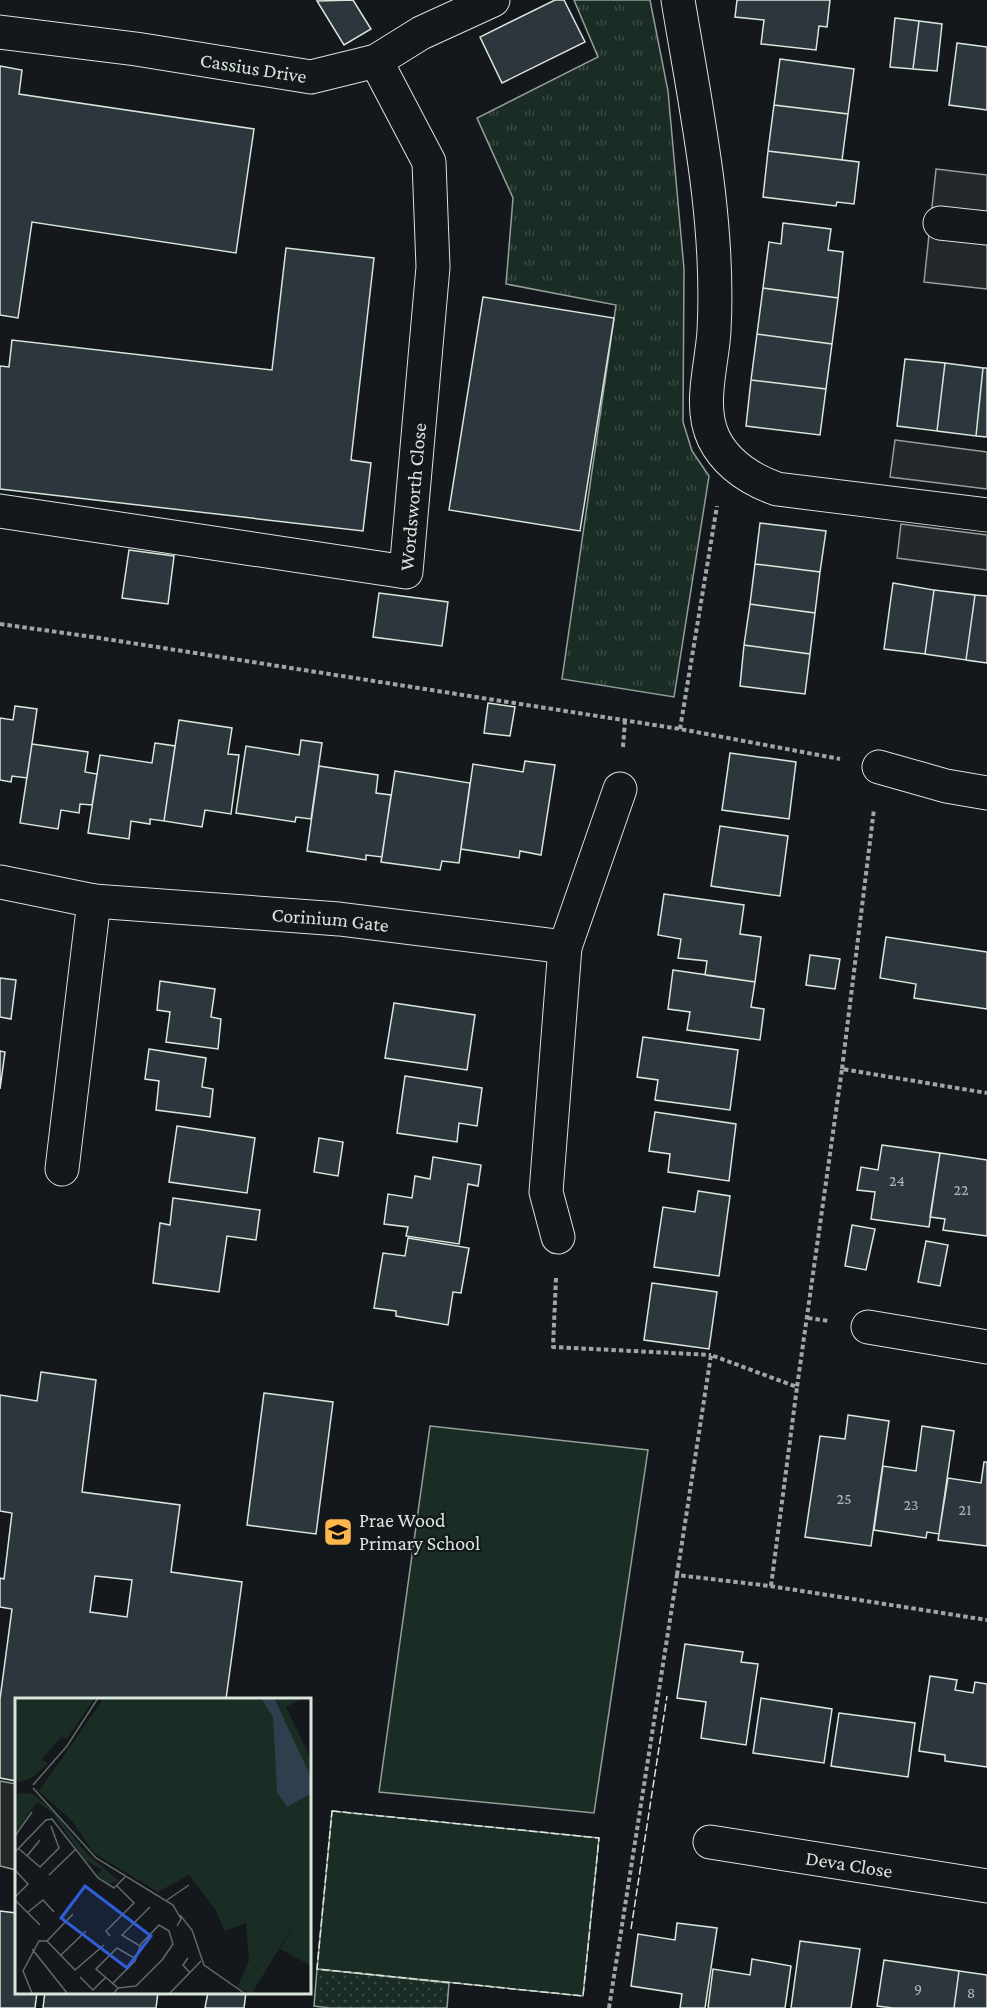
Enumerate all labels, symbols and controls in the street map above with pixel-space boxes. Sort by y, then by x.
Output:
street label: Cassius Drive [199,48,309,87]
street label: Wordsworth Close [395,422,430,572]
street label: Corinium Gate [271,903,390,936]
house number: 24 [889,1172,905,1189]
house number: 22 [953,1181,969,1198]
house number: 25 [836,1490,852,1507]
house number: 23 [903,1496,919,1513]
house number: 21 [959,1501,971,1518]
place label: Prae Wood Primary School [359,1509,480,1555]
school or university icon: Prae Wood Primary School [322,1516,354,1548]
inset map [15,1698,310,1993]
street label: Deva Close [804,1846,895,1882]
house number: 9 [914,1980,922,1997]
house number: 8 [967,1984,975,2001]

